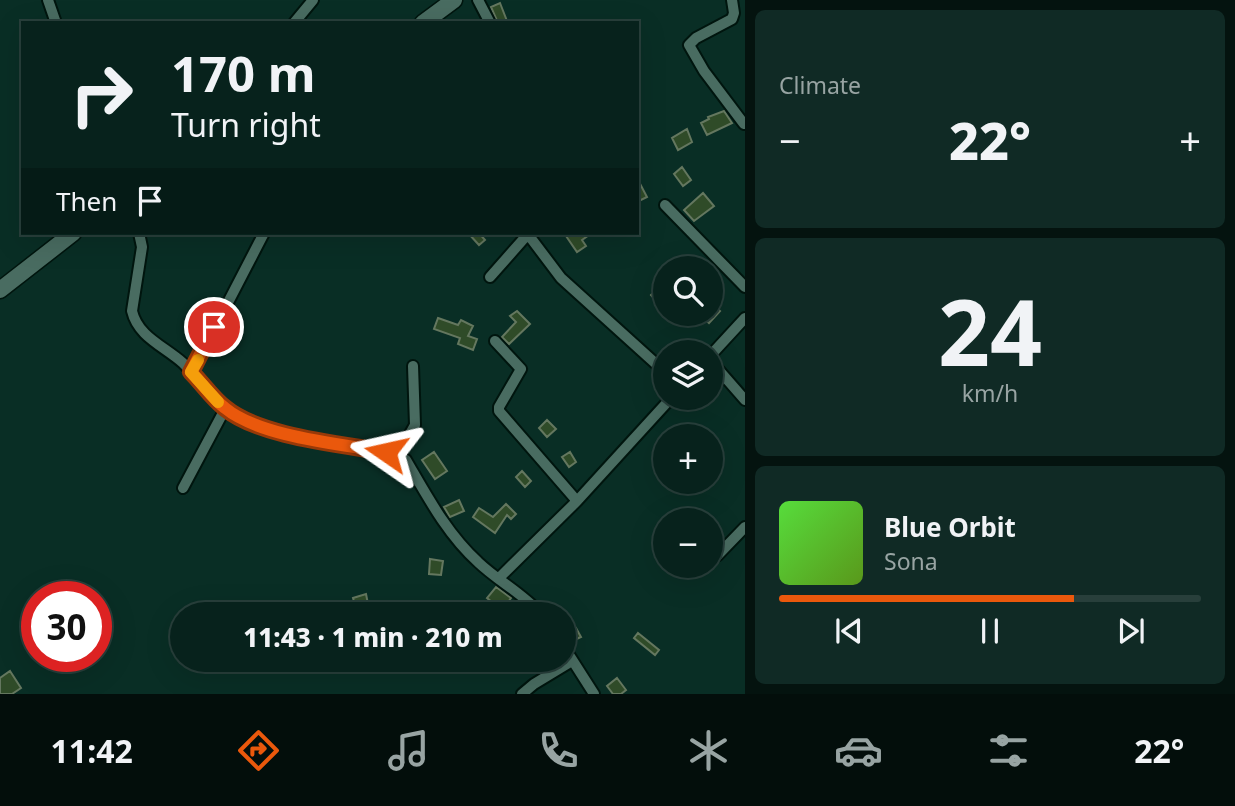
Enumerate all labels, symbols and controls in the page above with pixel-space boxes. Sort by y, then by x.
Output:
text: 170 m [171,40,316,106]
icon: right [56,49,147,140]
text: Climate [779,69,861,101]
text: Turn right [171,103,321,146]
text: 22° [949,104,1031,175]
text: − [779,114,801,166]
text: + [1179,114,1201,166]
icon: arrive [131,182,169,220]
text: Then [56,183,117,219]
map controls [653,256,723,578]
button: search [653,256,723,326]
text: 24 [938,269,1042,393]
pin [184,297,244,357]
icon: arrive [195,308,233,346]
button: layers [653,340,723,410]
text: km/h [962,377,1018,409]
position arrow [349,415,423,489]
button: + [653,424,723,494]
button: − [653,508,723,578]
text: Blue Orbit [884,509,1016,545]
text: Sona [884,545,938,577]
speed limit sign: 30 [21,581,112,672]
icon: previous [830,612,868,650]
icon: pause [971,612,1009,650]
icon: next [1112,612,1150,650]
text: 11:43 · 1 min · 210 m [243,619,503,655]
icon: directions [234,726,283,775]
icon: music [384,726,433,775]
icon: phone [534,726,583,775]
icon: climate [684,726,733,775]
icon: car [834,726,883,775]
icon: filters [984,726,1033,775]
text: 11:42 [51,729,133,772]
text: 22° [1134,729,1184,772]

